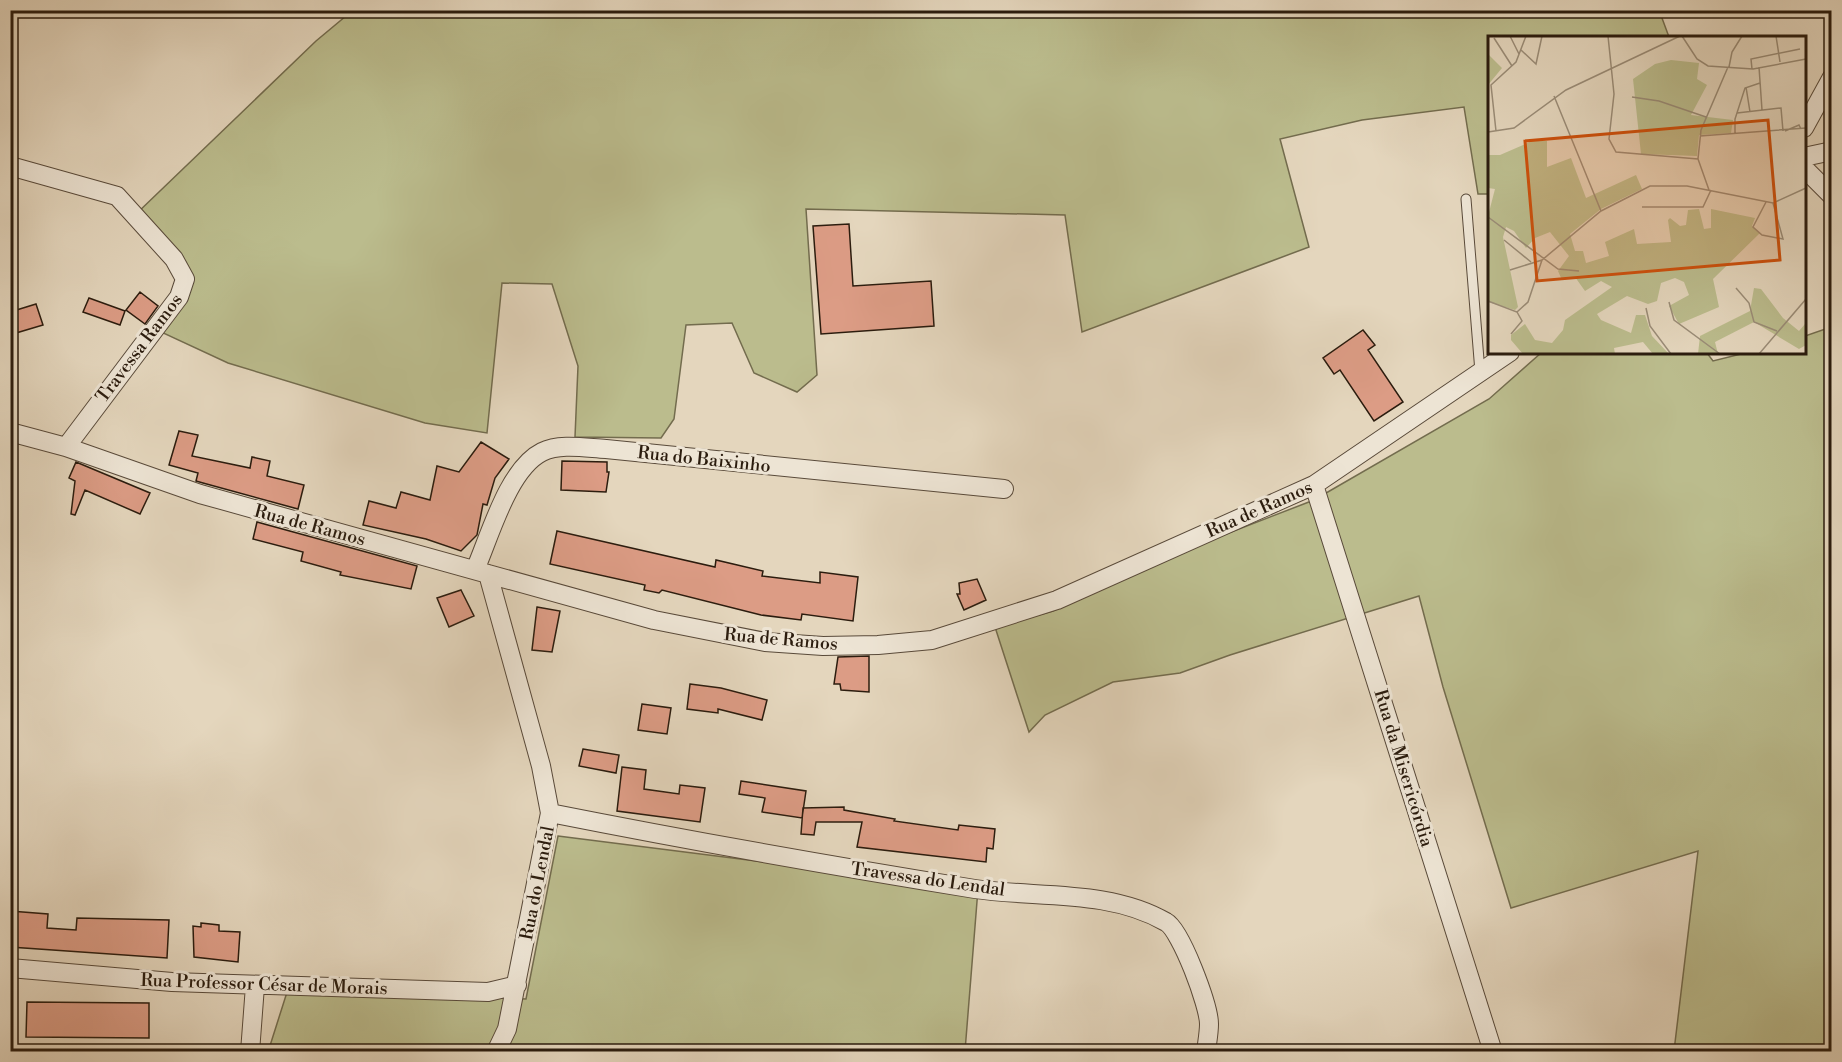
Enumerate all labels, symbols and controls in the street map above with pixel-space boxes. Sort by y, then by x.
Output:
inset map [1488,36,1806,354]
street label: Travessa Ramos [91,289,188,407]
street label: Rua do Baixinho [636,441,772,478]
street label: Rua de Ramos [1202,476,1316,543]
street label: Rua de Ramos [252,500,368,551]
street label: Rua de Ramos [723,623,839,656]
street label: Rua da Misericórdia [1369,687,1439,851]
street label: Rua do Lendal [515,823,560,942]
street label: Travessa do Lendal [849,857,1007,902]
street label: Rua Professor César de Morais [140,969,388,1000]

